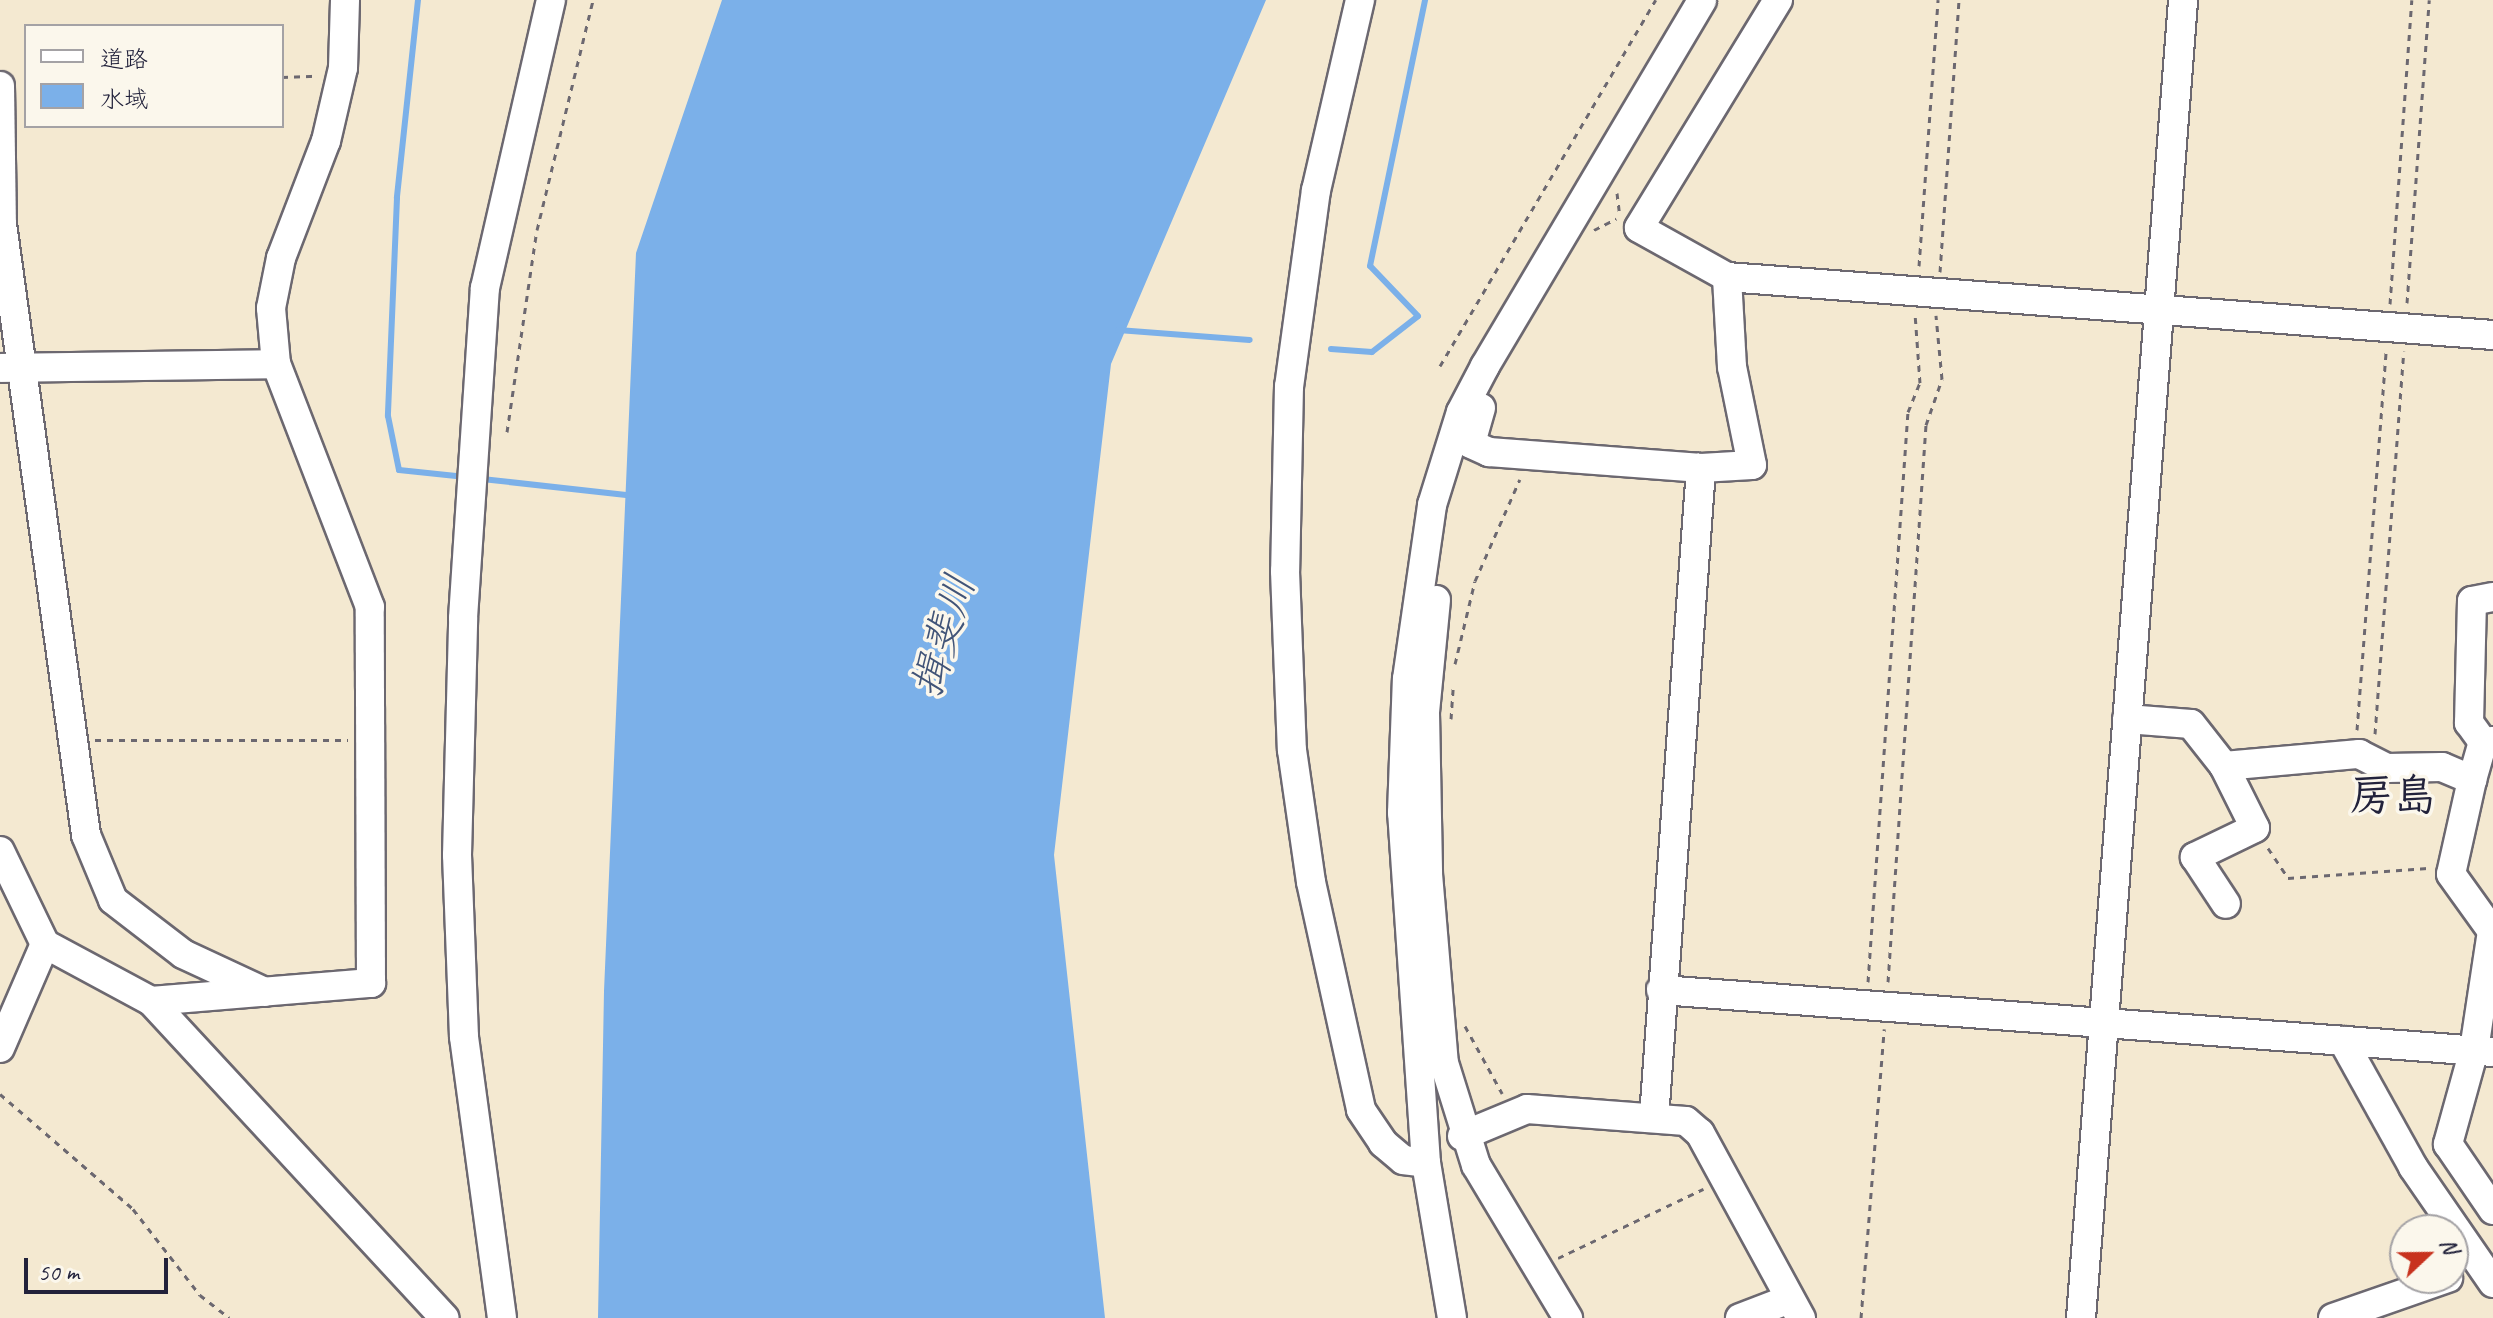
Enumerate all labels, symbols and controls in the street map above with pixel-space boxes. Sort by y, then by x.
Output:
legend [24,24,284,128]
text: 道路 [100,44,148,74]
text: 水域 [100,84,148,114]
water label: 揖斐川 [901,568,987,704]
district label: 房島 [2349,770,2437,822]
north arrow [2389,1214,2469,1294]
text: N [2434,1234,2465,1257]
scale bar [28,1242,172,1292]
text: 50 m [38,1257,79,1287]

